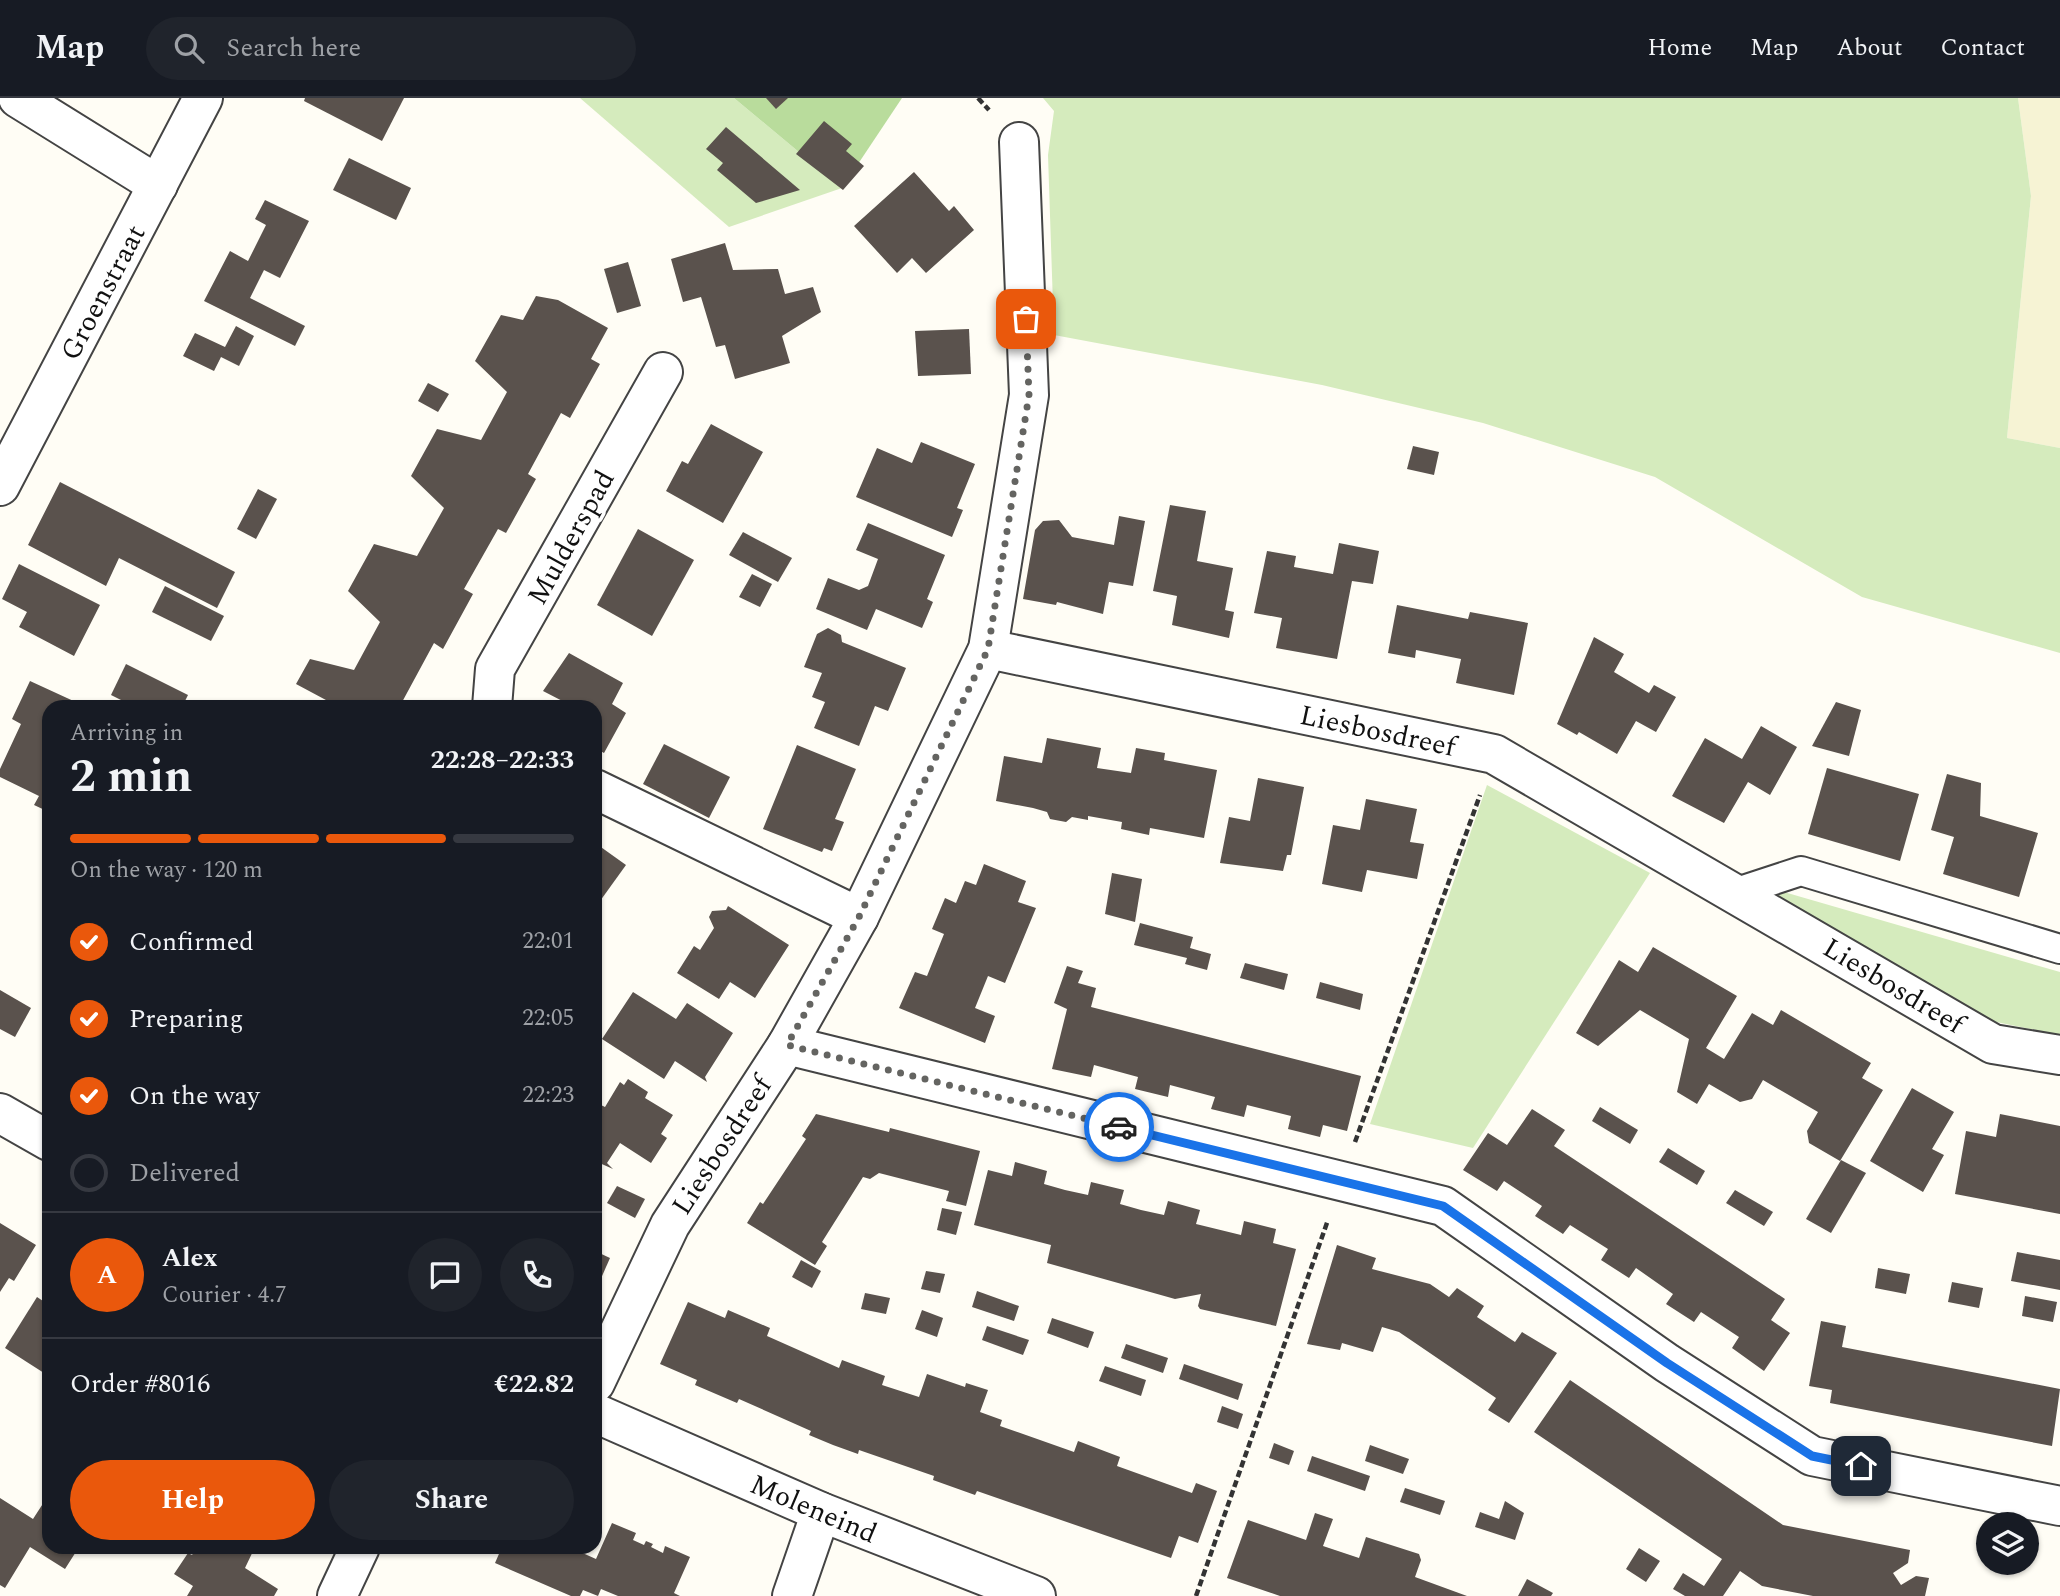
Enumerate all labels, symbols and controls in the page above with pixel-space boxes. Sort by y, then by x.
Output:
search box [146,17,636,80]
text: Map [35,23,104,73]
text: Search here [226,28,361,68]
icon: search [170,29,208,67]
text: Home [1647,30,1712,66]
text: Map [1750,30,1798,66]
text: About [1836,30,1902,66]
text: Contact [1940,30,2025,66]
street label: Groenstraat [49,217,157,368]
pin [996,289,1056,349]
icon: bag [1007,300,1045,338]
street label: Mulderspad [516,462,626,613]
street label: Liesbosdreef [1296,694,1462,769]
text: Arriving in [70,716,183,751]
text: 22:28–22:33 [430,740,574,780]
text: 2 min [70,742,192,812]
text: On the way · 120 m [70,853,263,888]
text: Confirmed [129,922,254,962]
icon: check [70,923,108,961]
text: 22:01 [522,924,574,959]
street label: Liesbosdreef [1814,927,1974,1047]
text: Preparing [129,999,243,1039]
icon: check [70,1000,108,1038]
text: 22:05 [522,1001,574,1036]
street label: Liesbosdreef [661,1066,785,1224]
text: On the way [129,1076,260,1116]
icon: check [70,1077,108,1115]
text: 22:23 [522,1078,574,1113]
courier [1084,1092,1154,1162]
icon: car [1100,1108,1138,1146]
text: Delivered [129,1153,240,1193]
text: Alex [162,1238,217,1278]
button: chat [408,1238,482,1312]
button: phone [500,1238,574,1312]
text: A [97,1255,117,1295]
text: Courier · 4.7 [162,1278,287,1313]
text: Order #8016 [70,1364,210,1404]
text: €22.82 [494,1364,574,1404]
pin [1831,1436,1891,1496]
icon: home [1842,1447,1880,1485]
button: Help [70,1460,315,1540]
button: Share [329,1460,574,1540]
street label: Moleneind [743,1463,884,1555]
map controls [1976,1512,2039,1575]
button: layers [1976,1512,2039,1575]

